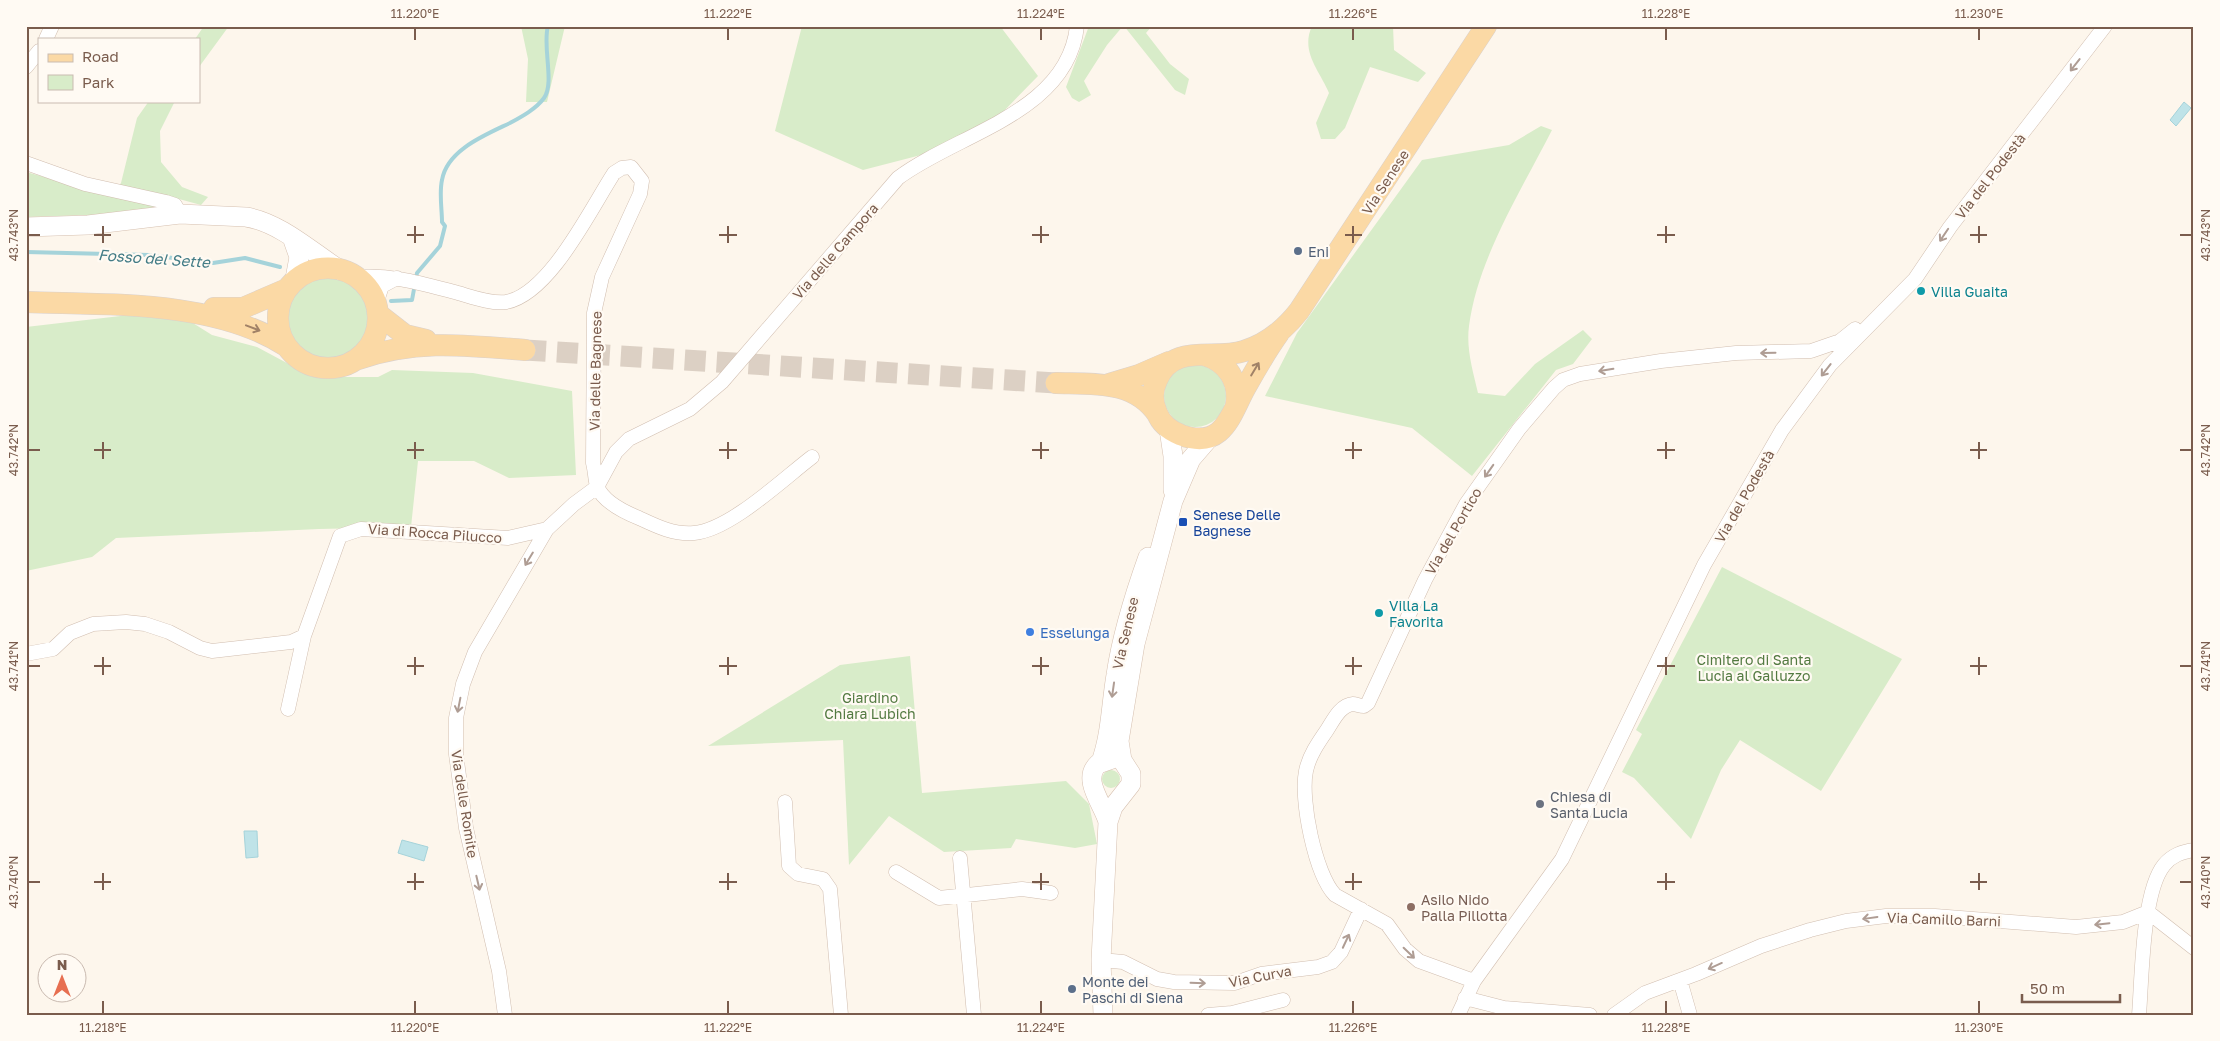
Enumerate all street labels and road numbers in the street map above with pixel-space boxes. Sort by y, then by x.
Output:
street label: Via del Podestà [1951,130,2029,222]
street label: Via Senese [1358,146,1412,218]
street label: Via delle Campora [789,199,881,303]
street label: Via delle Bagnese [585,311,605,431]
street label: Via del Podestà [1711,447,1777,545]
street label: Via del Portico [1421,484,1485,578]
street label: Via di Rocca Pilucco [367,520,503,546]
street label: Via Senese [1108,595,1142,671]
street label: Via delle Romite [448,749,482,859]
street label: Via Camillo Barni [1887,909,2001,929]
street label: Via Curva [1227,962,1293,990]

